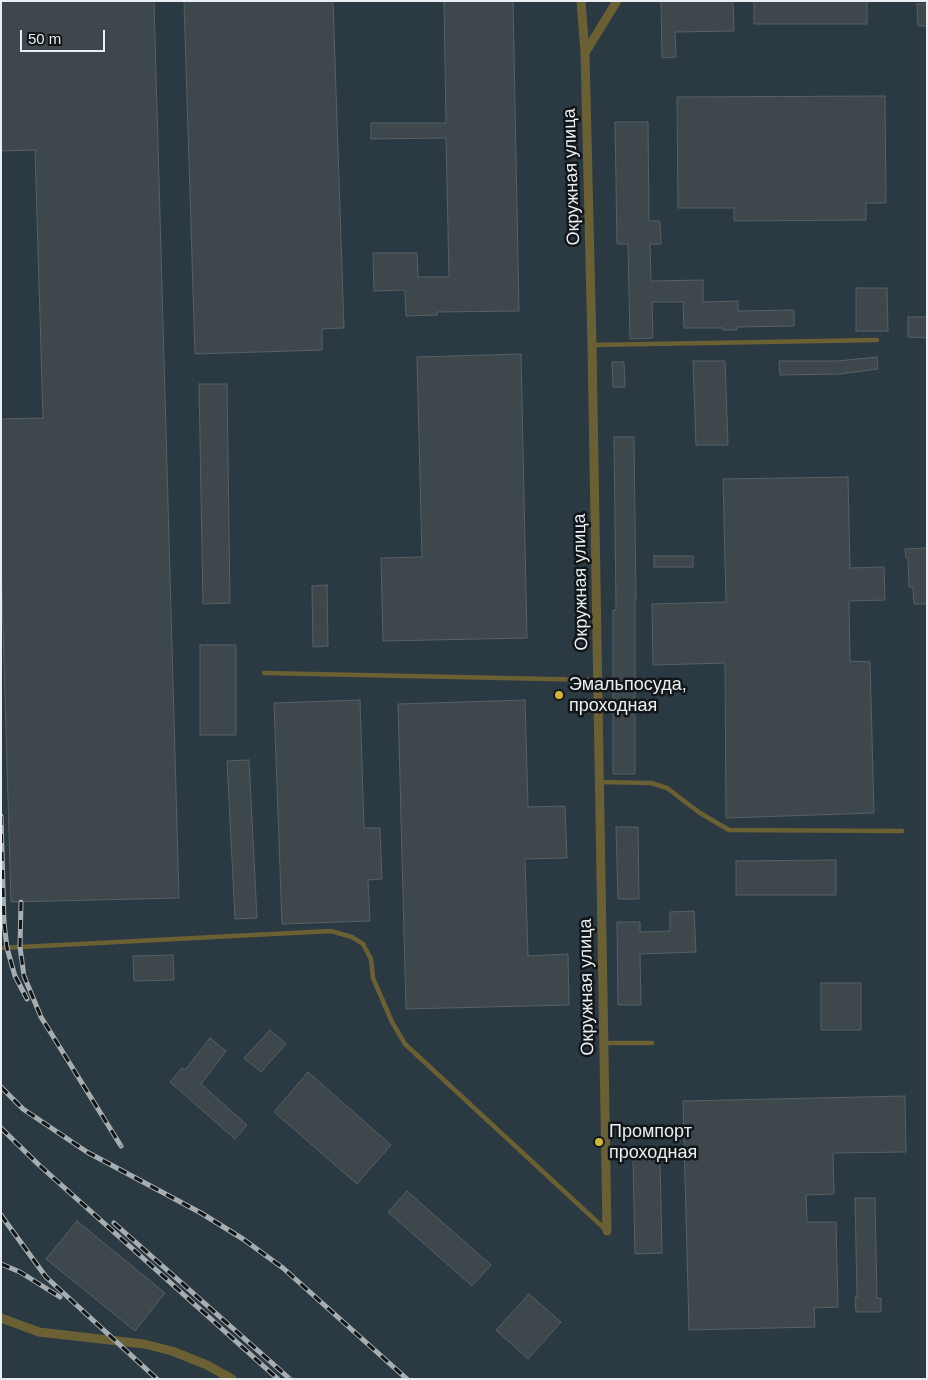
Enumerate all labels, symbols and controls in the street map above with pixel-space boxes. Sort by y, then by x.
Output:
scale bar [22,20,108,52]
text: 50 m [28,30,61,47]
street label: Окружная улица [559,108,585,246]
street label: Окружная улица [569,513,593,651]
place label: Эмальпосуда, проходная [569,674,687,716]
marker: Эмальпосуда, проходная [553,689,565,701]
street label: Окружная улица [575,918,599,1056]
place label: Промпорт проходная [609,1121,697,1164]
marker: Промпорт проходная [593,1136,605,1148]

